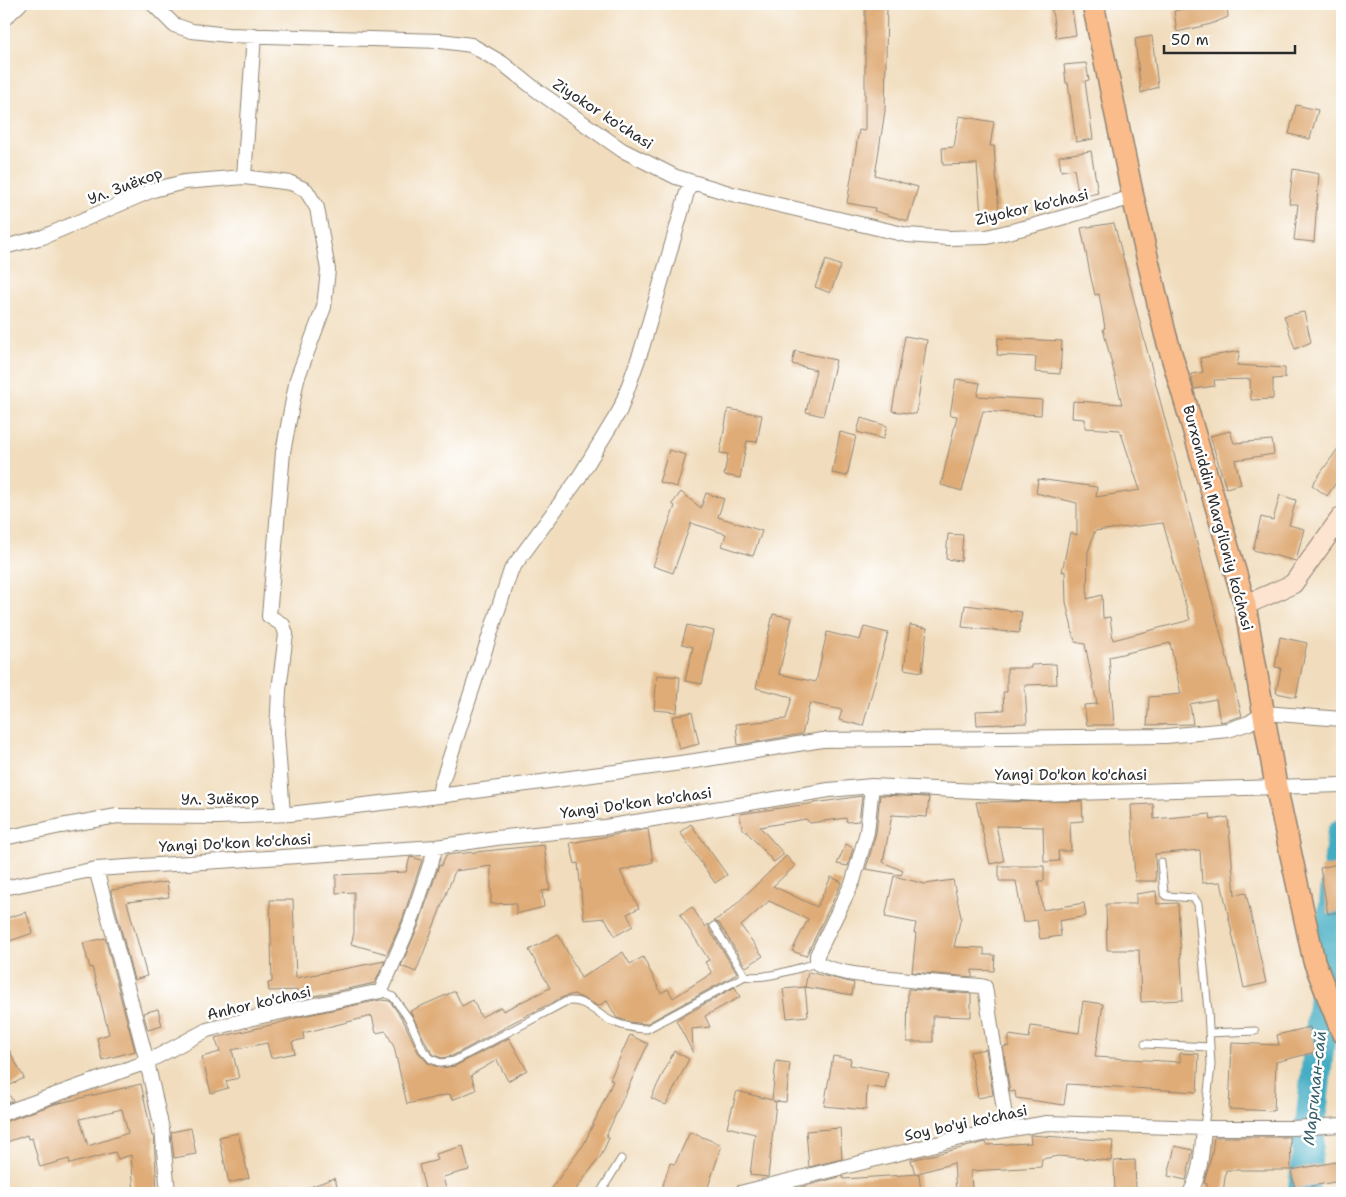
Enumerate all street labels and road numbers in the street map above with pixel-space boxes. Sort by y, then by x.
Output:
street label: Ziyokor ko'chasi [549,74,657,154]
street label: Ул. Зиёкор [85,163,165,209]
street label: Ziyokor ko'chasi [973,184,1091,230]
street label: Burxoniddin Marg’iloniy ko’chasi [1178,403,1258,633]
street label: Yangi Do'kon ko'chasi [995,765,1147,785]
street label: Yangi Do'kon ko'chasi [559,782,713,824]
street label: Ул. Зиёкор [181,788,259,810]
street label: Yangi Do'kon ko'chasi [158,829,312,857]
street label: Anhor ko'chasi [205,981,313,1025]
street label: Soy bo'yi ko'chasi [903,1100,1029,1146]

